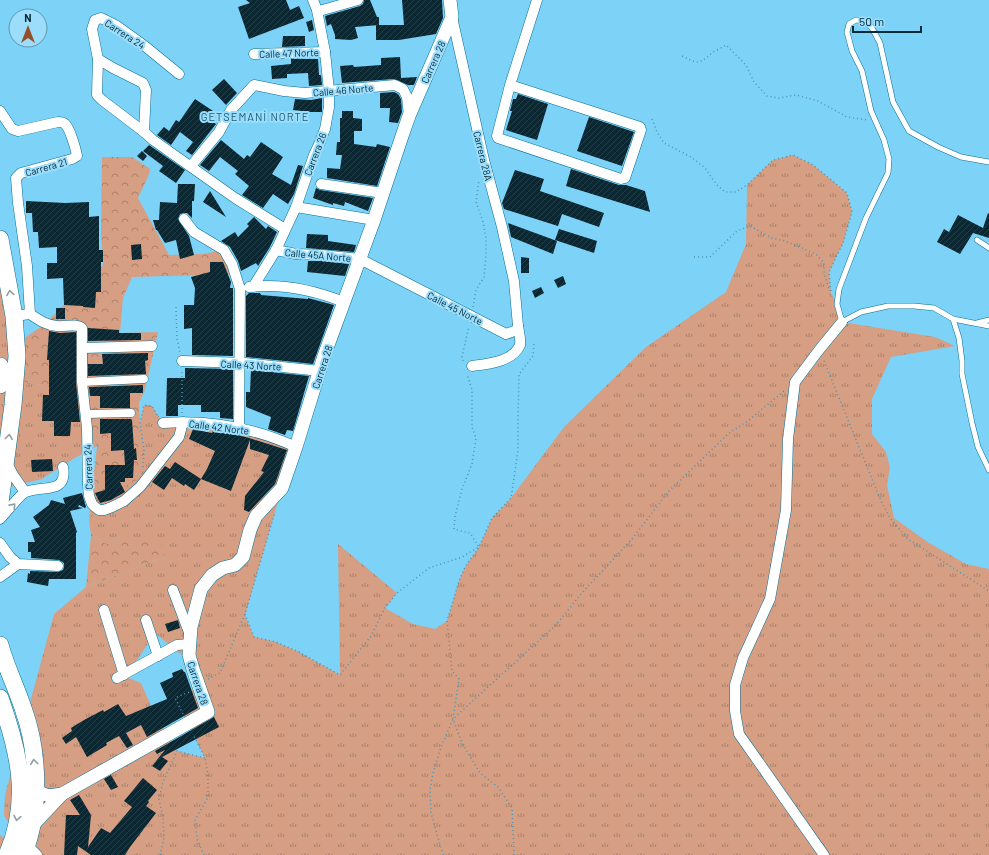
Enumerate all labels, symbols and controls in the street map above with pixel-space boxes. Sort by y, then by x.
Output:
north arrow [8,8,48,48]
scale bar [853,8,921,34]
text: N [24,11,32,24]
text: 50 m [859,14,884,28]
street label: Carrera 24 [103,17,147,51]
street label: Carrera 28 [418,39,448,85]
street label: Calle 47 Norte [259,46,319,60]
street label: Calle 46 Norte [312,81,374,99]
district label: GETSEMANÍ NORTE [201,110,309,123]
street label: Carrera 28A [471,130,495,182]
street label: Carrera 26 [301,131,329,177]
street label: Carrera 21 [24,155,68,179]
street label: Calle 45A Norte [284,246,352,264]
street label: Calle 45 Norte [425,289,485,327]
one-way arrow [6,290,15,297]
street label: Carrera 28 [309,344,335,390]
street label: Calle 43 Norte [220,357,282,373]
street label: Calle 42 Norte [188,417,250,437]
one-way arrow [4,434,13,440]
street label: Carrera 24 [81,444,95,490]
one-way arrow [8,503,15,510]
street label: Carrera 28 [185,660,211,706]
one-way arrow [30,759,39,765]
one-way arrow [14,815,22,821]

